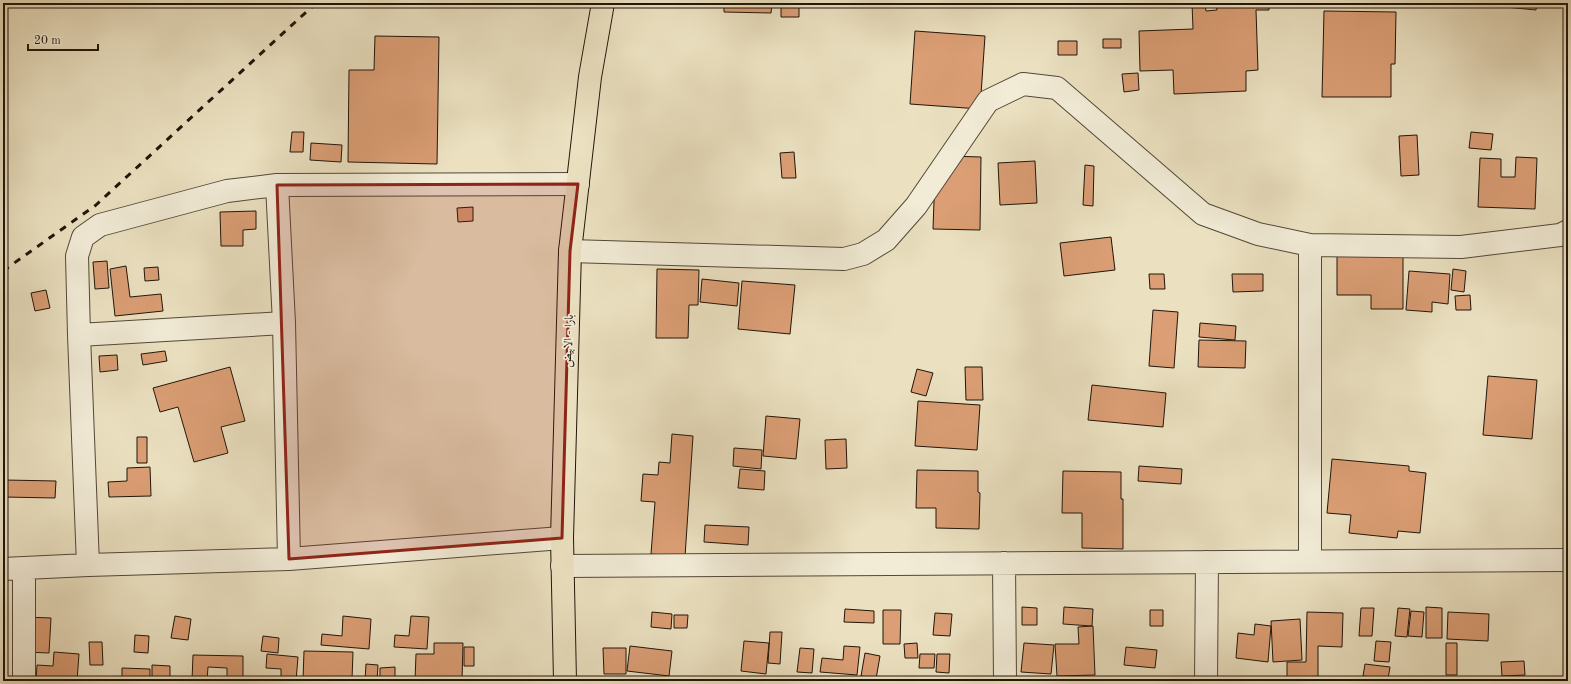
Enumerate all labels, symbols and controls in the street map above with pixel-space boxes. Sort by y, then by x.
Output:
scale bar [28,26,98,52]
text: 20 m [34,35,61,47]
street label: بارا - الابيض [562,314,577,368]

